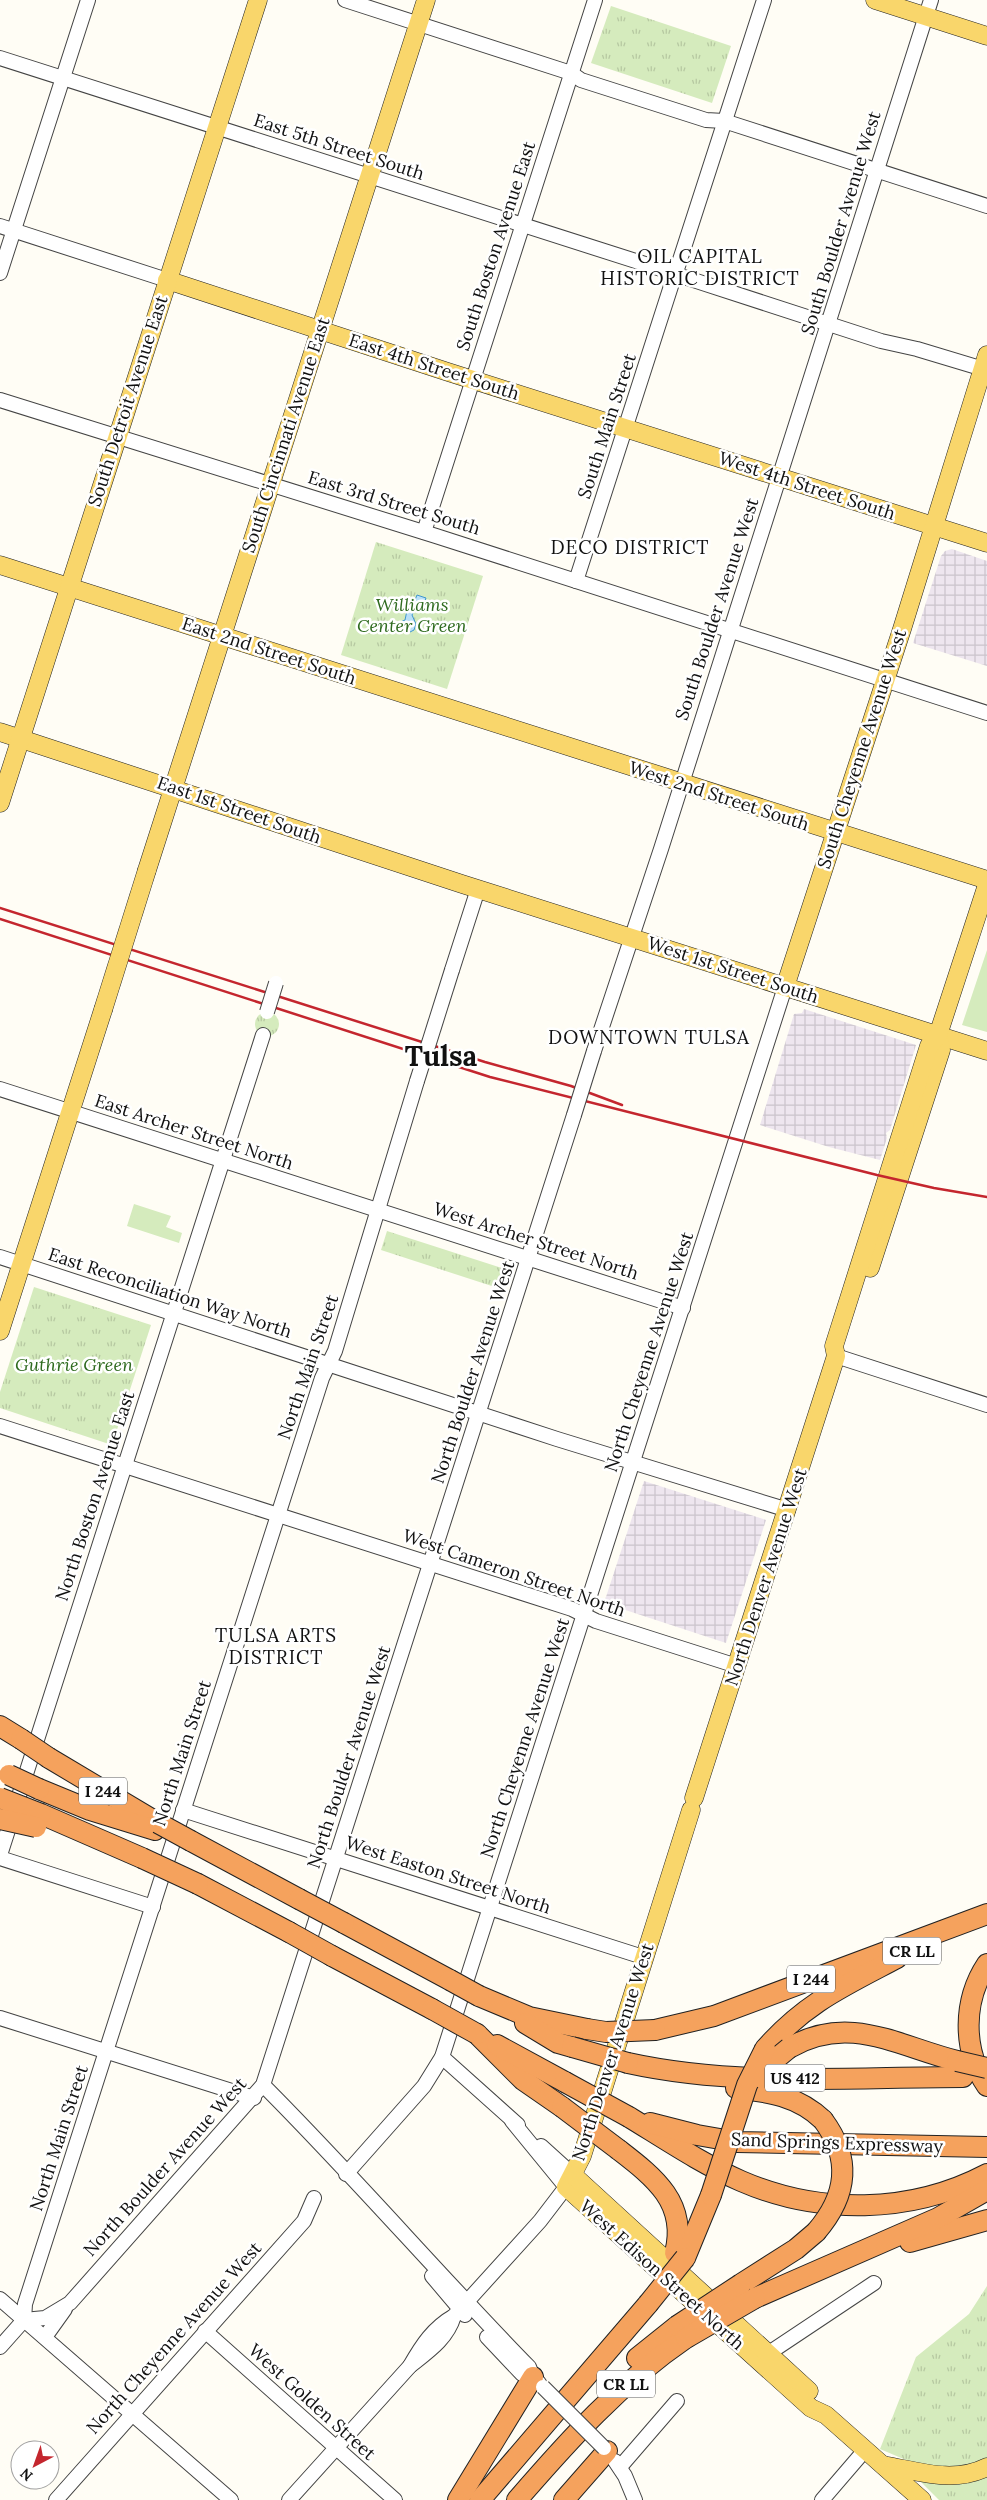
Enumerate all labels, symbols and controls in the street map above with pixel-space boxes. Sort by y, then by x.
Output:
street label: East 5th Street South [251,108,427,185]
street label: South Boulder Avenue West [796,108,886,337]
street label: South Boston Avenue East [451,138,540,353]
district label: OIL CAPITAL HISTORIC DISTRICT [600,244,800,290]
street label: South Detroit Avenue East [82,292,173,509]
street label: South Cincinnati Avenue East [236,314,335,556]
street label: East 4th Street South [346,328,522,405]
street label: South Main Street [572,350,641,501]
street label: West 4th Street South [716,446,899,525]
street label: East 3rd Street South [305,465,483,540]
street label: South Boulder Avenue West [670,495,763,723]
district label: DECO DISTRICT [551,535,709,559]
park label: Williams Center Green [357,593,467,637]
street label: East 2nd Street South [179,612,359,690]
street label: South Cheyenne Avenue West [812,626,911,872]
street label: West 2nd Street South [626,756,812,836]
street label: East 1st Street South [154,771,324,848]
street label: West 1st Street South [645,931,822,1008]
district label: DOWNTOWN TULSA [548,1025,750,1049]
district label: Tulsa [405,1038,478,1074]
street label: East Archer Street North [92,1089,297,1175]
street label: West Archer Street North [431,1197,642,1285]
street label: North Cheyenne Avenue West [599,1229,698,1475]
street label: East Reconciliation Way North [46,1242,295,1343]
street label: North Boulder Avenue West [426,1257,519,1486]
street label: North Main Street [272,1291,343,1442]
park label: Guthrie Green [15,1353,133,1376]
street label: North Boston Avenue East [50,1388,139,1604]
street label: North Denver Avenue West [719,1465,812,1689]
street label: West Cameron Street North [400,1524,629,1622]
street label: North Cheyenne Avenue West [475,1615,574,1861]
district label: TULSA ARTS DISTRICT [215,1623,337,1669]
street label: North Boulder Avenue West [302,1642,395,1871]
street label: North Main Street [147,1677,216,1829]
road number: I 244 [79,1778,127,1804]
street label: West Easton Street North [343,1830,554,1919]
road number: CR LL [883,1938,941,1964]
street label: North Denver Avenue West [566,1940,659,2164]
road number: I 244 [787,1966,835,1992]
street label: North Main Street [24,2062,93,2214]
road number: US 412 [765,2064,825,2092]
street label: North Boulder Avenue West [78,2072,251,2261]
street label: Sand Springs Expressway [731,2127,944,2158]
street label: West Edison Street North [575,2194,750,2355]
street label: North Cheyenne Avenue West [81,2237,266,2439]
street label: West Golden Street [244,2338,381,2465]
road number: CR LL [597,2370,655,2398]
north arrow [10,2440,60,2490]
text: N [16,2464,36,2485]

